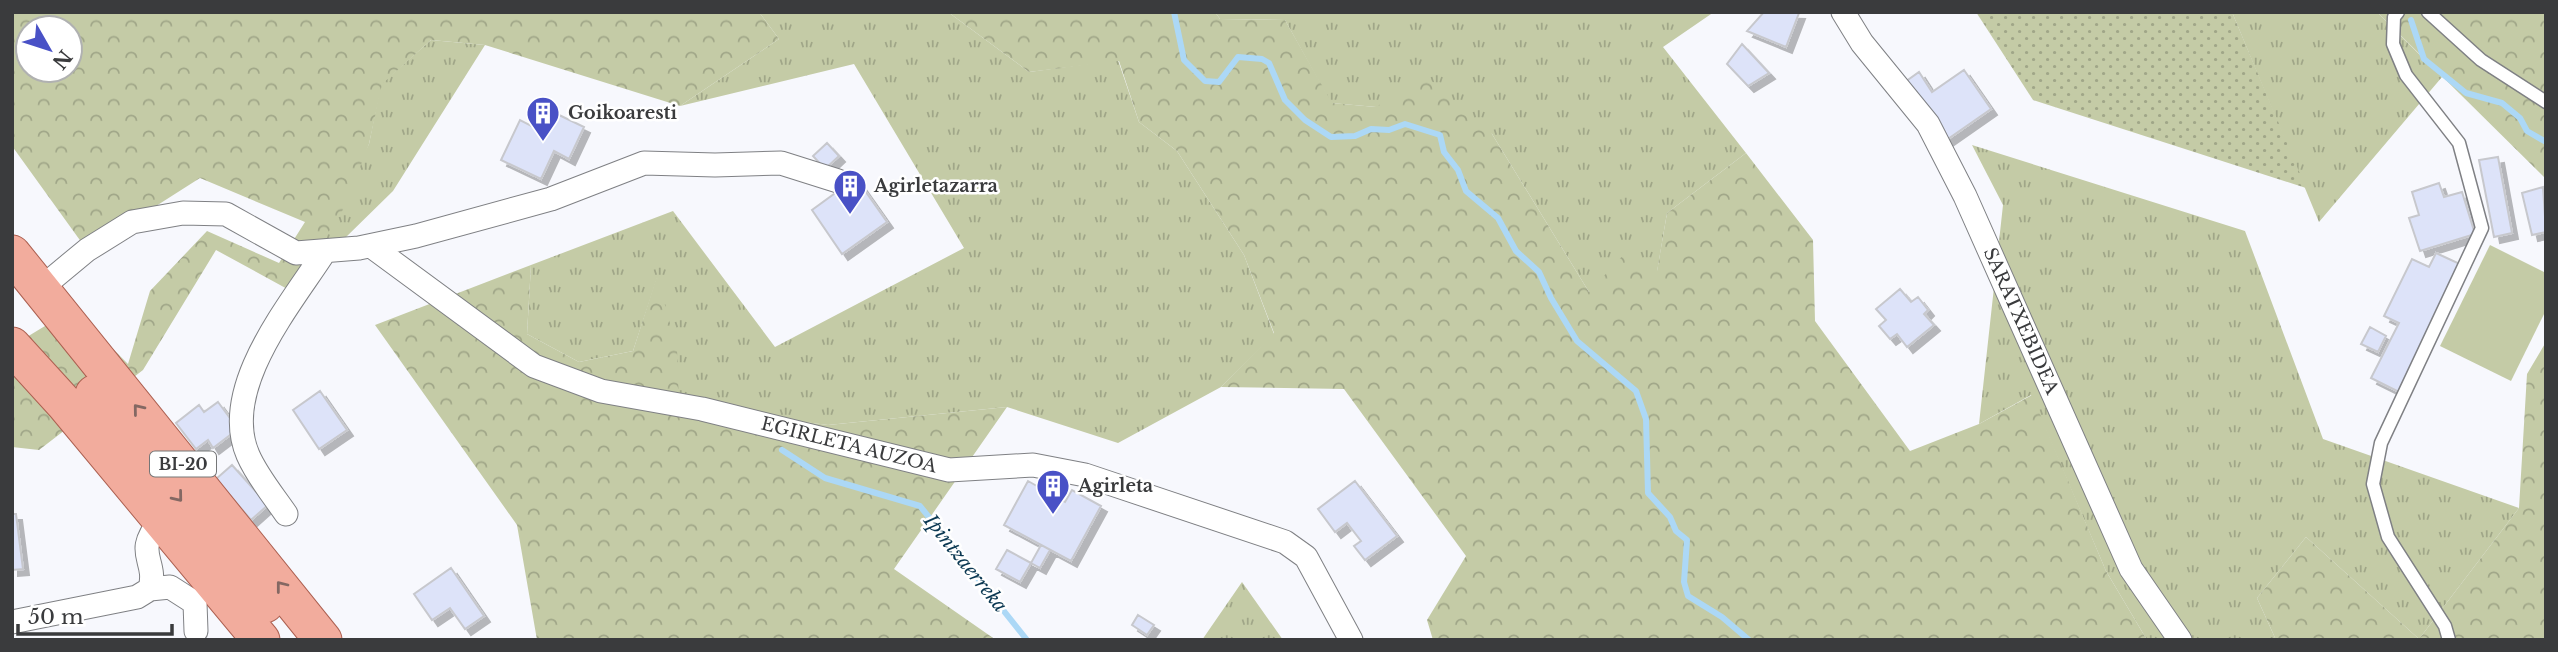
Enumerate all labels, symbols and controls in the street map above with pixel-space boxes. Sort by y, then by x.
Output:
north arrow [14,14,84,84]
text: N [47,45,76,74]
building icon: Goikoaresti [524,94,562,143]
place label: Goikoaresti [568,102,677,124]
building icon: Agirletazarra [831,167,869,216]
place label: Agirletazarra [873,175,999,197]
street label: SARATXEBIDEA [1979,244,2064,399]
one-way arrow [134,405,146,418]
street label: EGIRLETA AUZOA [759,413,940,478]
road number: BI-20 [150,452,216,477]
building icon: Agirleta [1034,467,1072,516]
place label: Agirleta [1077,475,1154,497]
one-way arrow [169,490,182,502]
water label: Ipintzaerreka [919,509,1012,617]
one-way arrow [277,581,290,594]
scale bar [18,592,172,636]
text: 50 m [28,604,84,630]

